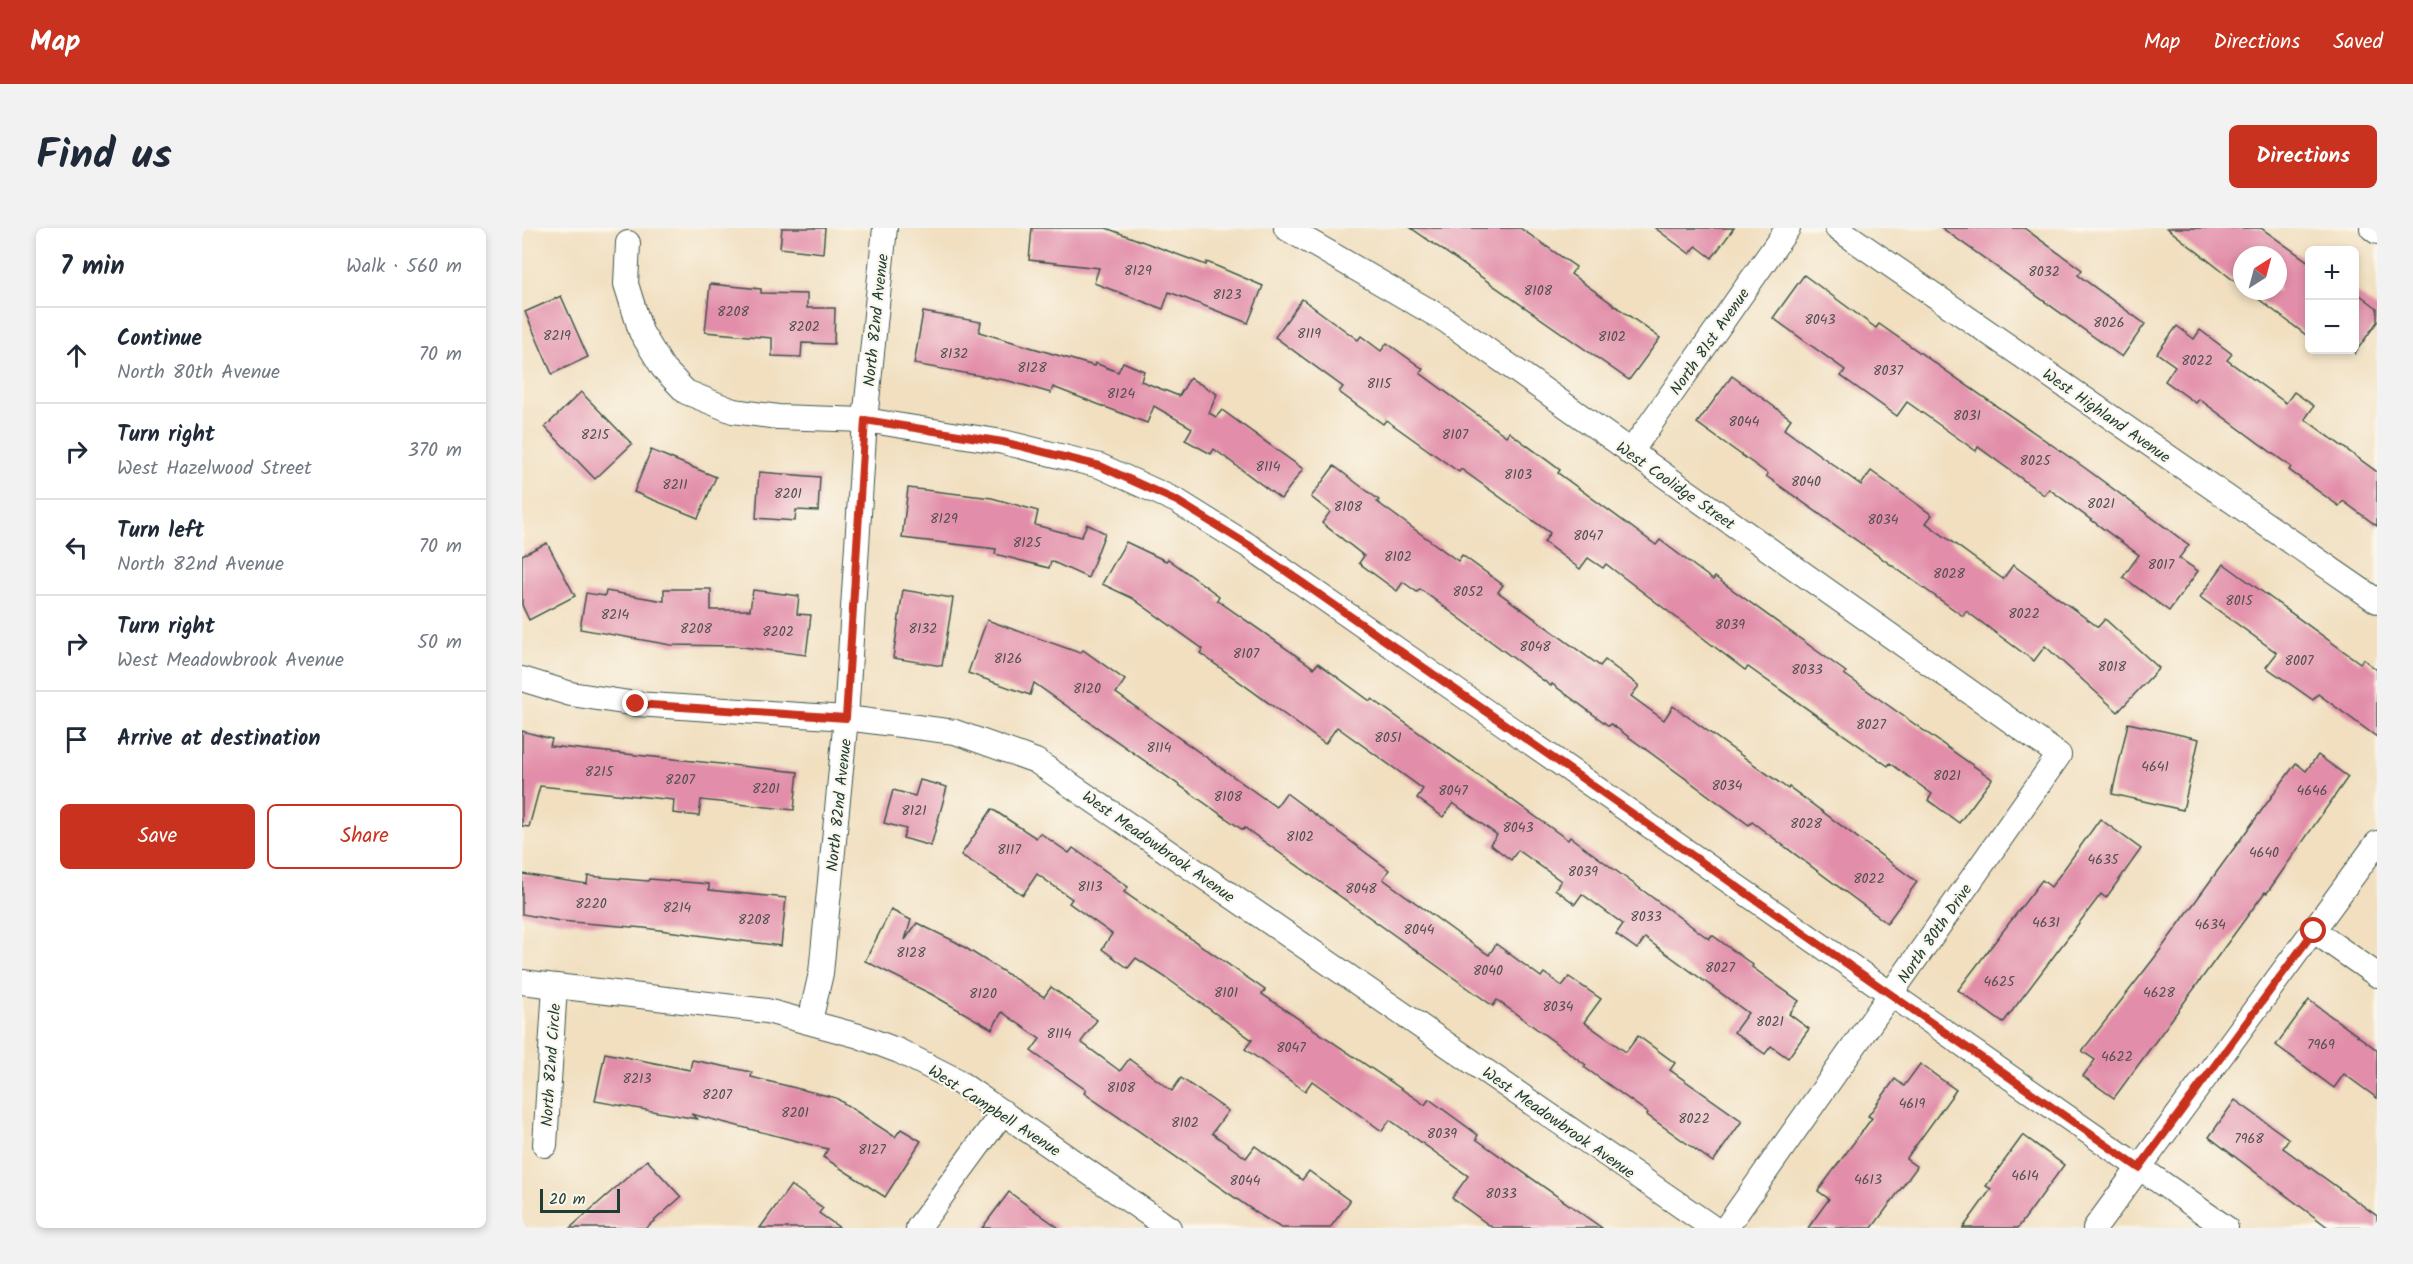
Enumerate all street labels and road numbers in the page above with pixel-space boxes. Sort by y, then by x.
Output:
street label: North 82nd Avenue [857,252,896,388]
street label: North 81st Avenue [1664,283,1757,401]
street label: West Highland Avenue [2037,363,2175,470]
street label: West Coolidge Street [1610,436,1741,537]
street label: North 82nd Avenue [820,737,859,873]
street label: West Meadowbrook Avenue [1077,785,1240,910]
street label: North 80th Drive [1892,879,1979,989]
street label: North 82nd Circle [535,1003,568,1128]
street label: West Campbell Avenue [923,1059,1065,1164]
street label: West Meadowbrook Avenue [1477,1061,1640,1186]

